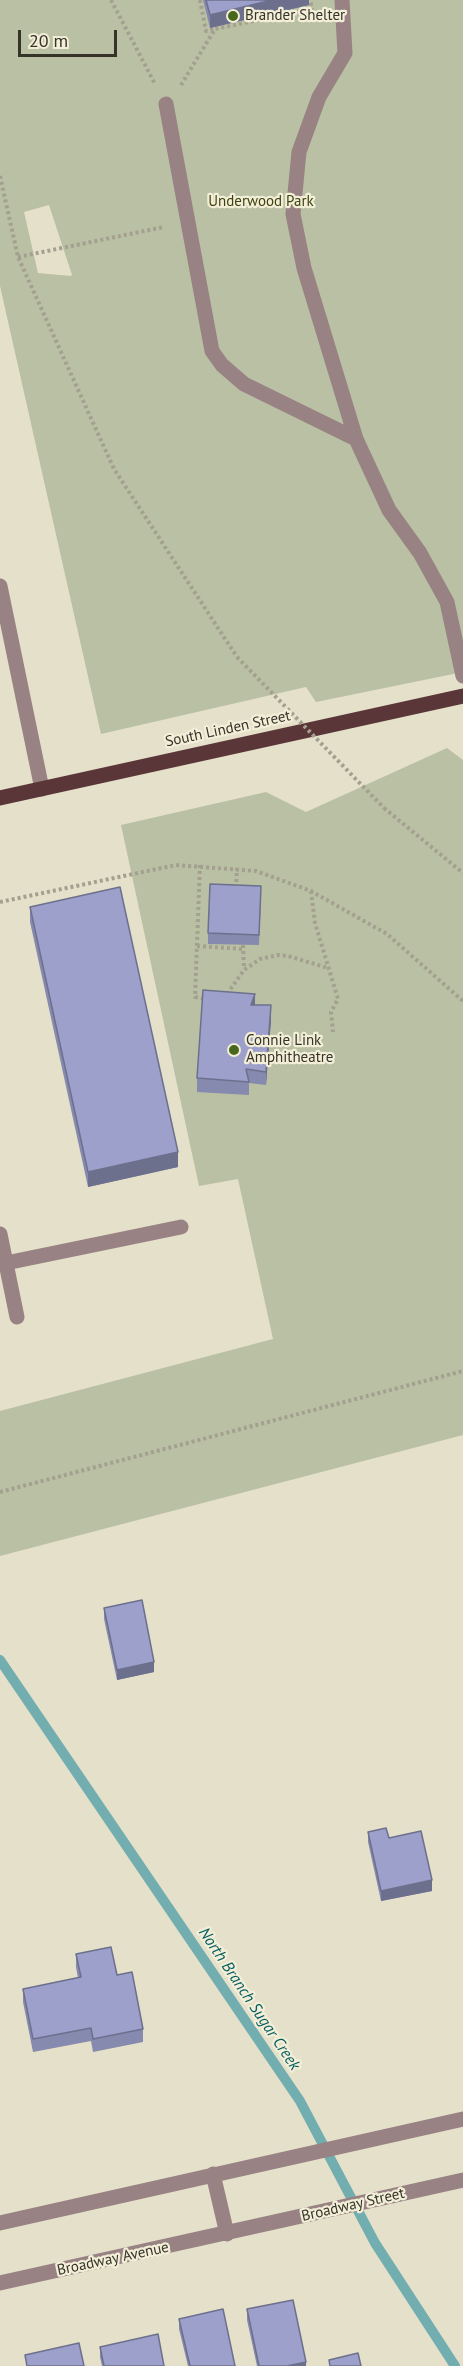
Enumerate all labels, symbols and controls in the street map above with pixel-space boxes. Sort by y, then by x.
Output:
place label: Brander Shelter [245,7,345,25]
marker: Brander Shelter [226,9,240,23]
scale bar [21,18,120,56]
text: 20 m [29,29,68,52]
park label: Underwood Park [208,193,314,211]
street label: South Linden Street [164,707,292,751]
place label: Connie Link Amphitheatre [246,1032,333,1067]
marker: Connie Link Amphitheatre [227,1043,241,1057]
water label: North Branch Sugar Creek [194,1924,304,2074]
street label: Broadway Street [300,2184,406,2226]
street label: Broadway Avenue [56,2238,170,2280]

